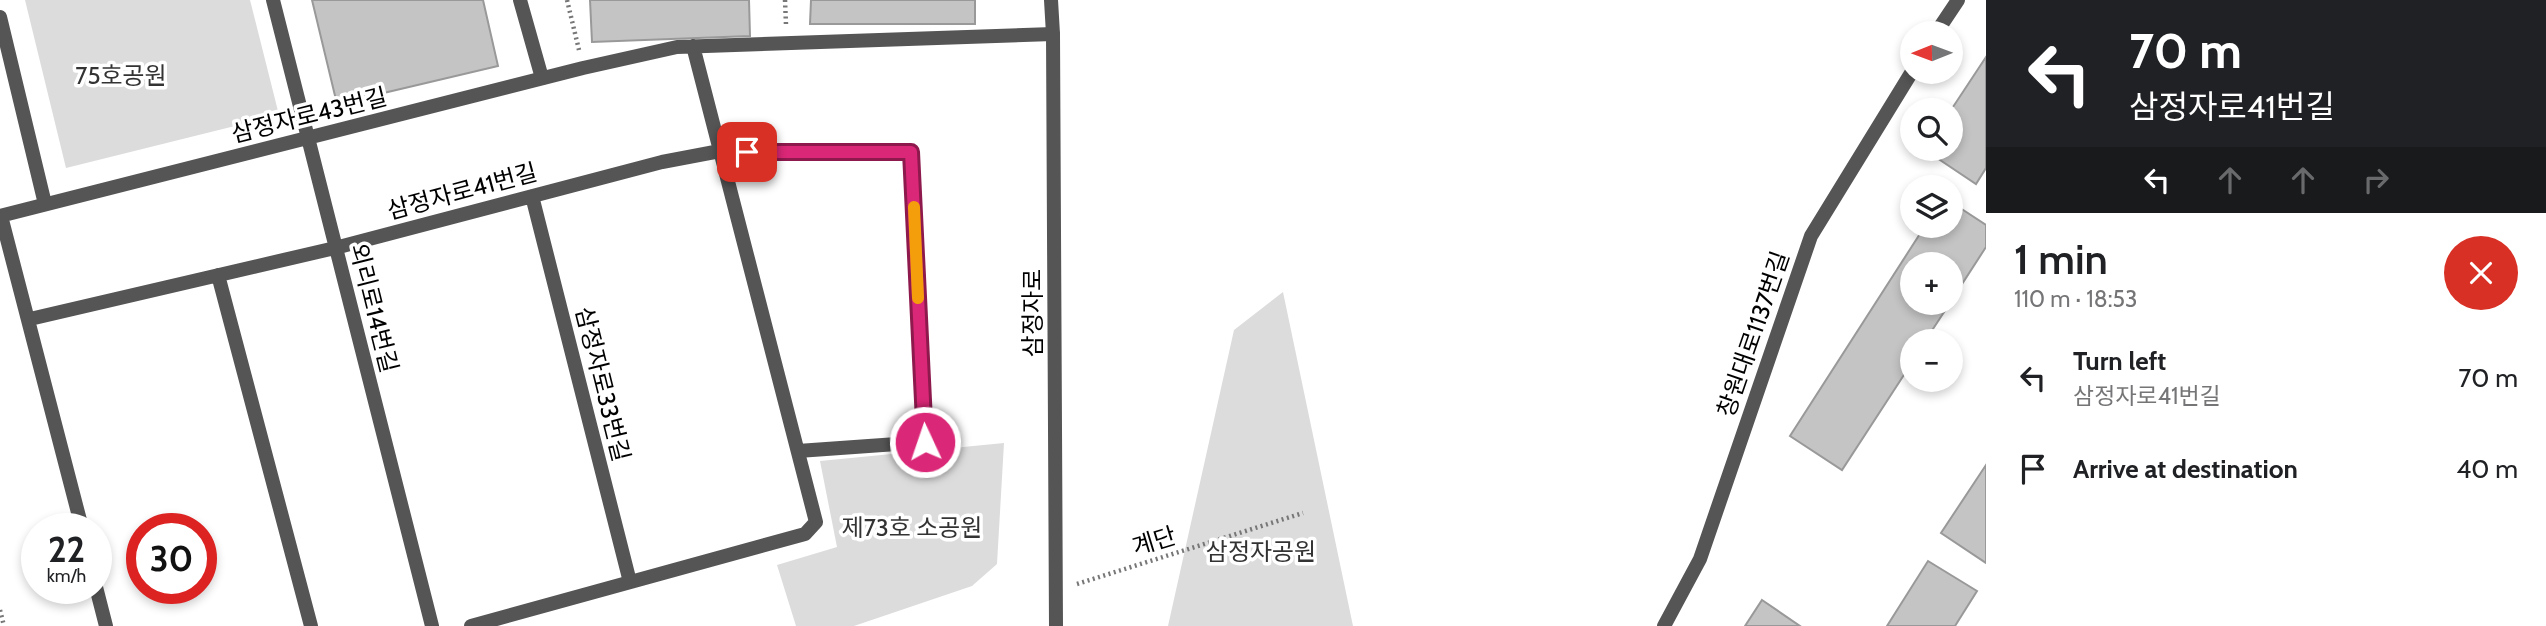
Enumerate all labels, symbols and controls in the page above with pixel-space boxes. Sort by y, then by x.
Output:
north arrow [1900,21,1964,84]
map controls [1900,21,1963,392]
text: 70 m [2129,21,2242,80]
icon: left [2014,28,2105,119]
park label: 75호공원 [75,61,167,90]
street label: 삼정자로43번길 [228,82,390,148]
text: 삼정자로41번길 [2129,87,2335,126]
button: search [1900,98,1963,161]
pin [717,122,777,182]
icon: arrive [728,133,766,171]
street label: 삼정자로41번길 [384,157,540,225]
icon: left [2138,161,2176,199]
icon: ahead [2211,161,2249,199]
icon: ahead [2284,161,2322,199]
icon: right [2357,161,2395,199]
button: layers [1900,175,1963,238]
text: 1 min [2014,233,2108,285]
button: close [2444,236,2518,310]
street label: 외리로14번길 [344,240,404,376]
street label: 창원대로1137번길 [1711,247,1795,421]
button: + [1900,252,1963,315]
street label: 삼정자로 [1018,269,1047,357]
text: 110 m · 18:53 [2014,285,2137,313]
street label: 삼정자로33번길 [570,304,636,464]
button: − [1900,329,1963,392]
text: Turn left [2073,345,2166,377]
icon: left [2014,359,2052,397]
text: 70 m [2458,362,2518,394]
text: 삼정자로41번길 [2073,382,2221,410]
position arrow [888,405,962,479]
icon: arrive [2014,450,2052,488]
text: Arrive at destination [2073,453,2298,485]
text: 40 m [2456,453,2518,485]
speed limit sign: 30 [126,513,217,604]
park label: 제73호 소공원 [842,513,982,542]
street label: 계단 [1129,521,1179,561]
text: 22 [48,528,85,571]
park label: 삼정자공원 [1206,537,1316,566]
text: km/h [47,565,86,587]

